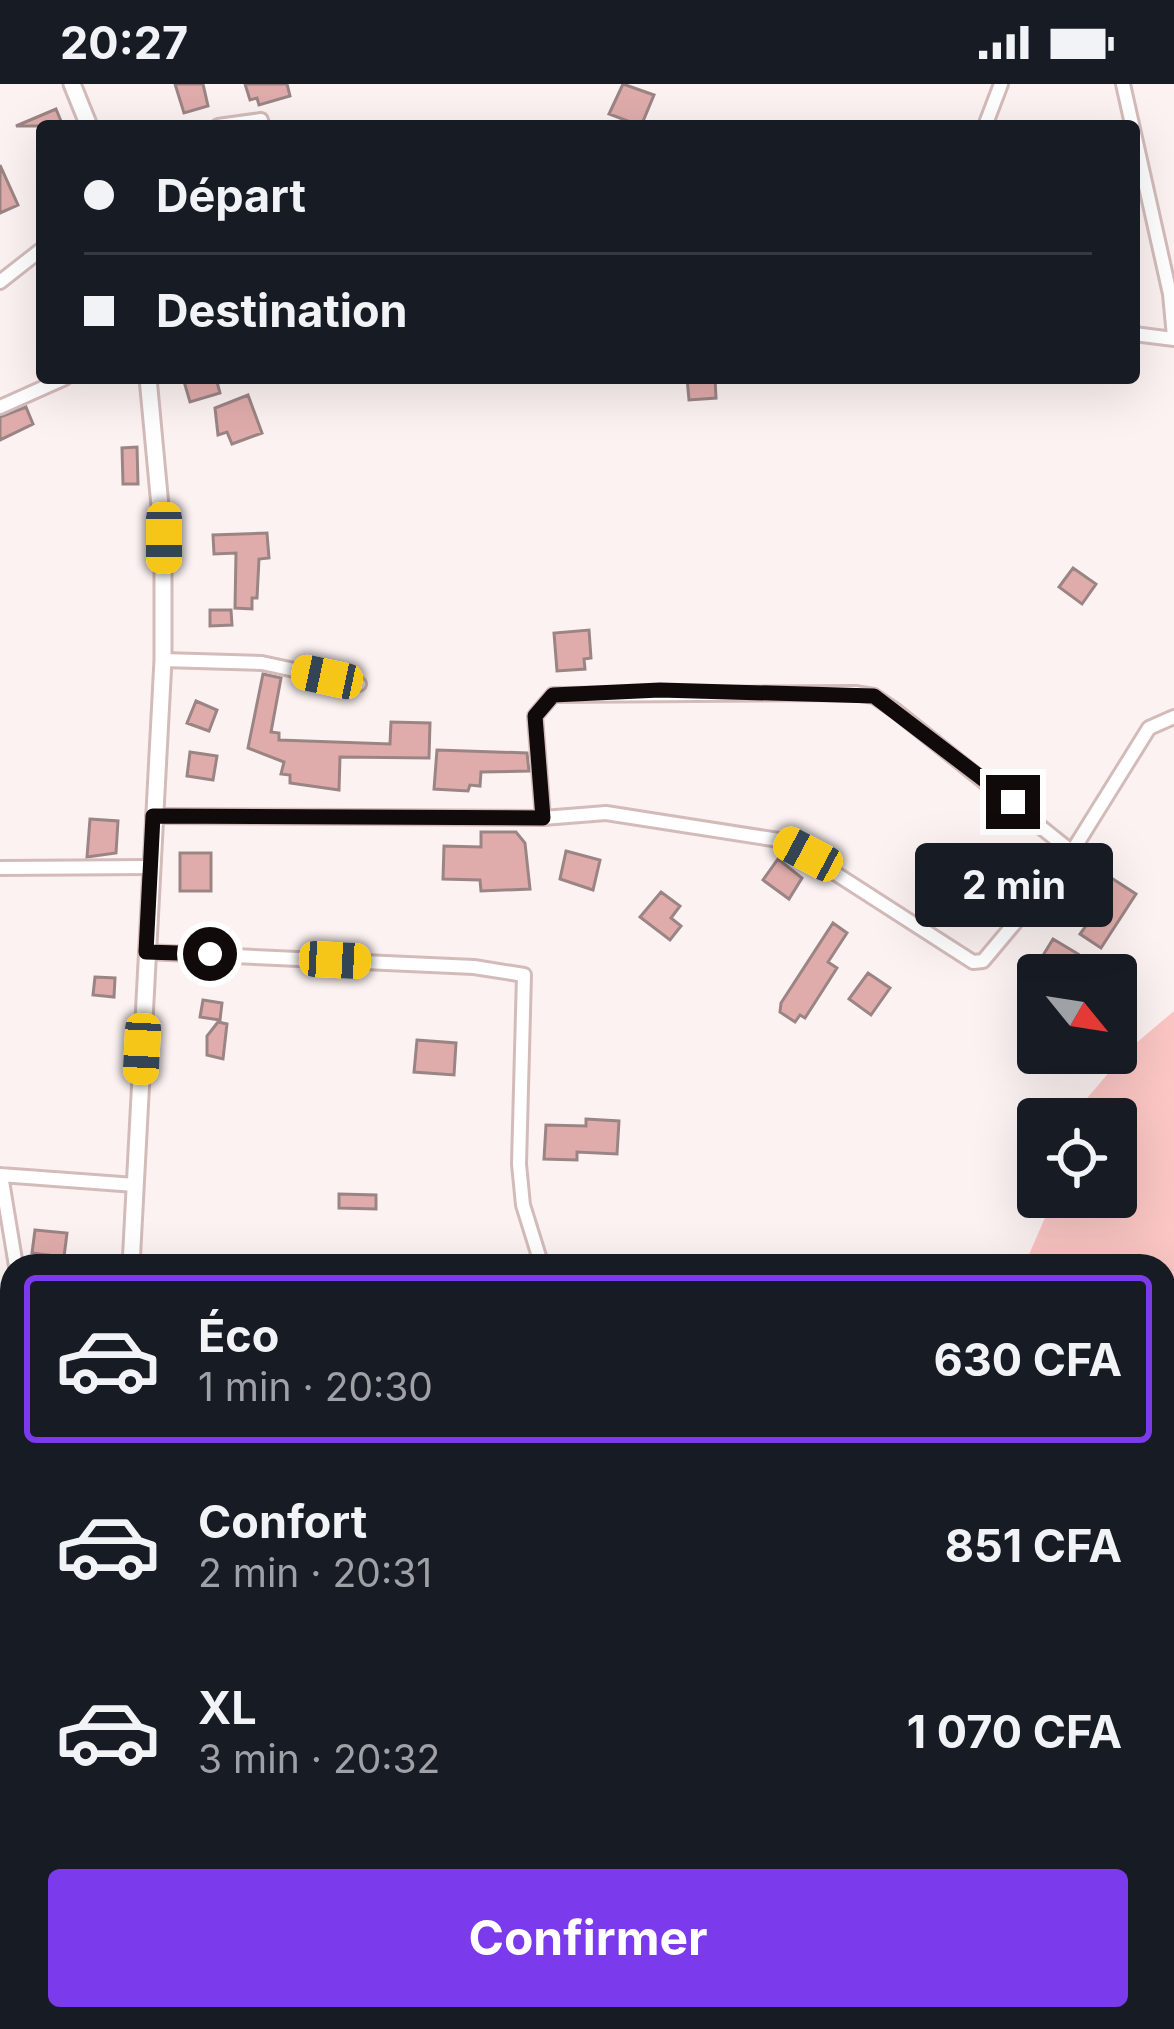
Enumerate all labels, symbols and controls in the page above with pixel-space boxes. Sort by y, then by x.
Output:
text: 20:27 [60,15,188,70]
text: Départ [156,168,306,223]
text: Destination [156,283,408,338]
car [146,502,182,574]
car [288,652,366,702]
route end [986,775,1040,829]
car [768,821,848,887]
callout: 2 min [914,844,1112,928]
text: 2 min [962,861,1066,908]
route start [183,927,237,981]
car [298,940,372,980]
north arrow [1017,954,1137,1074]
map controls [1017,954,1137,1218]
car [122,1012,162,1086]
button: locate [1017,1098,1137,1218]
icon: car [54,1305,162,1413]
text: Éco [198,1308,279,1363]
text: 630 CFA [934,1332,1122,1387]
text: 1 min · 20:30 [198,1363,433,1410]
icon: car [54,1491,162,1599]
text: Confort [198,1494,367,1549]
text: 851 CFA [945,1518,1122,1573]
text: 2 min · 20:31 [198,1549,432,1596]
icon: car [54,1677,162,1785]
text: XL [198,1680,257,1735]
text: 1 070 CFA [907,1704,1122,1759]
text: 3 min · 20:32 [198,1735,440,1782]
button: Confirmer [48,1869,1128,2007]

